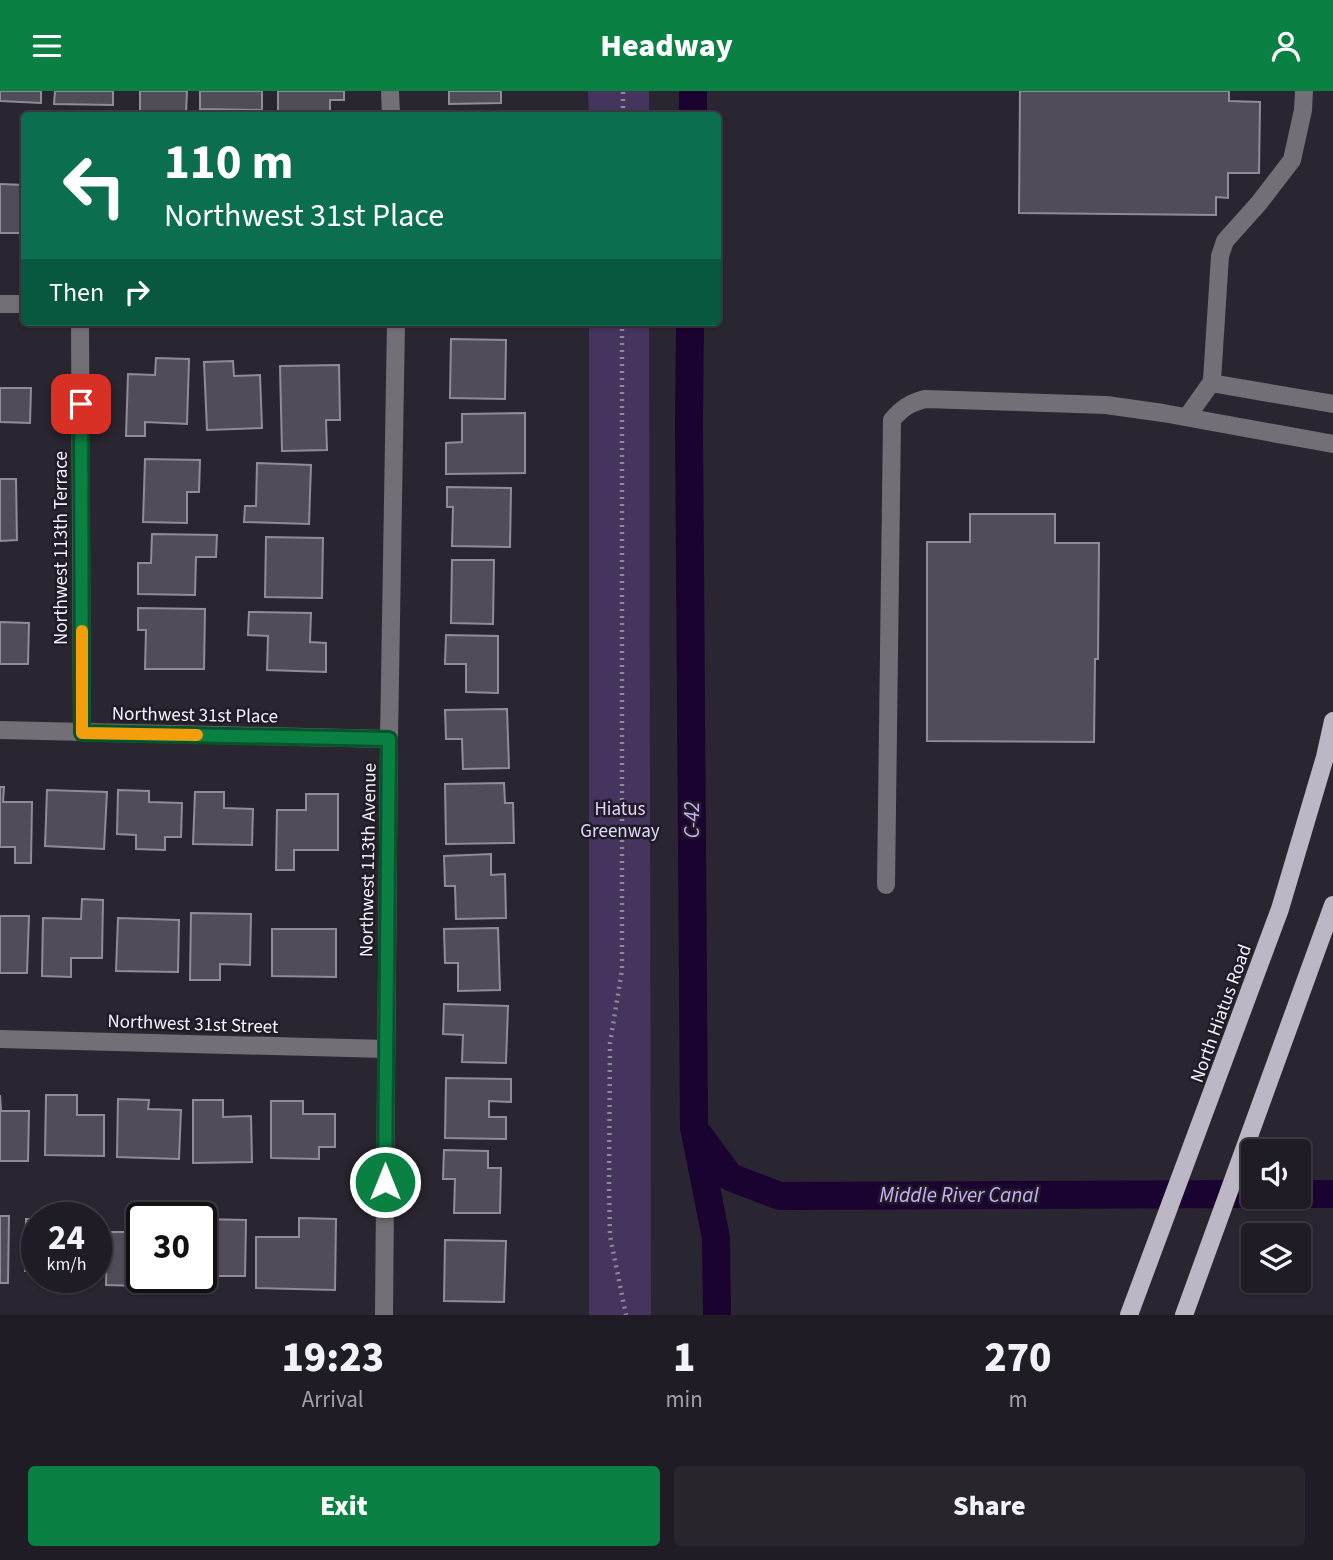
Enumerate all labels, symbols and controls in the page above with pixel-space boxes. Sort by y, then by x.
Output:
text: Headway [600,23,733,69]
icon: menu [28,27,66,65]
icon: person [1267,27,1305,65]
text: 110 m [164,128,293,198]
icon: left [49,140,140,231]
text: Northwest 31st Place [164,193,444,239]
icon: right [118,273,156,311]
text: Then [49,274,104,311]
pin [51,374,111,434]
icon: arrive [62,385,100,423]
street label: Northwest 113th Terrace [48,451,75,645]
street label: Northwest 31st Place [112,701,278,730]
street label: Northwest 113th Avenue [353,763,384,957]
park label: Hiatus Greenway [580,796,660,845]
water label: C-42 [677,802,707,838]
street label: North Hiatus Road [1184,941,1259,1086]
street label: Northwest 31st Street [107,1008,279,1041]
map controls [1241,1139,1311,1293]
button: sound [1241,1139,1311,1209]
position arrow [348,1145,422,1219]
water label: Middle River Canal [879,1180,1040,1210]
speed limit sign: 30 [126,1202,217,1293]
text: 24 [48,1213,85,1263]
button: layers [1241,1223,1311,1293]
text: km/h [47,1252,86,1277]
text: 19:23 [281,1328,384,1388]
text: 1 [673,1328,695,1388]
text: 270 [984,1328,1052,1388]
text: Arrival [302,1383,364,1416]
text: min [666,1383,703,1416]
text: m [1008,1383,1027,1416]
button: Exit [28,1466,660,1546]
button: Share [674,1466,1305,1546]

